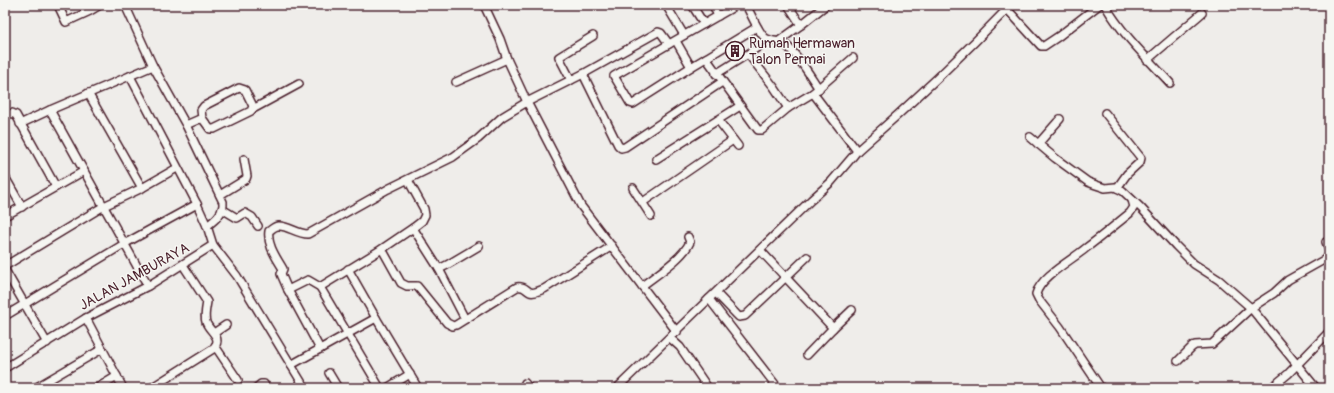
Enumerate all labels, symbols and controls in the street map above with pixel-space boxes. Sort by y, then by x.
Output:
place label: Rumah Hermawan Talon Permai [749,35,855,68]
building icon: Rumah Hermawan Talon Permai [724,40,746,62]
street label: JALAN JAMBURAYA [76,239,192,314]

